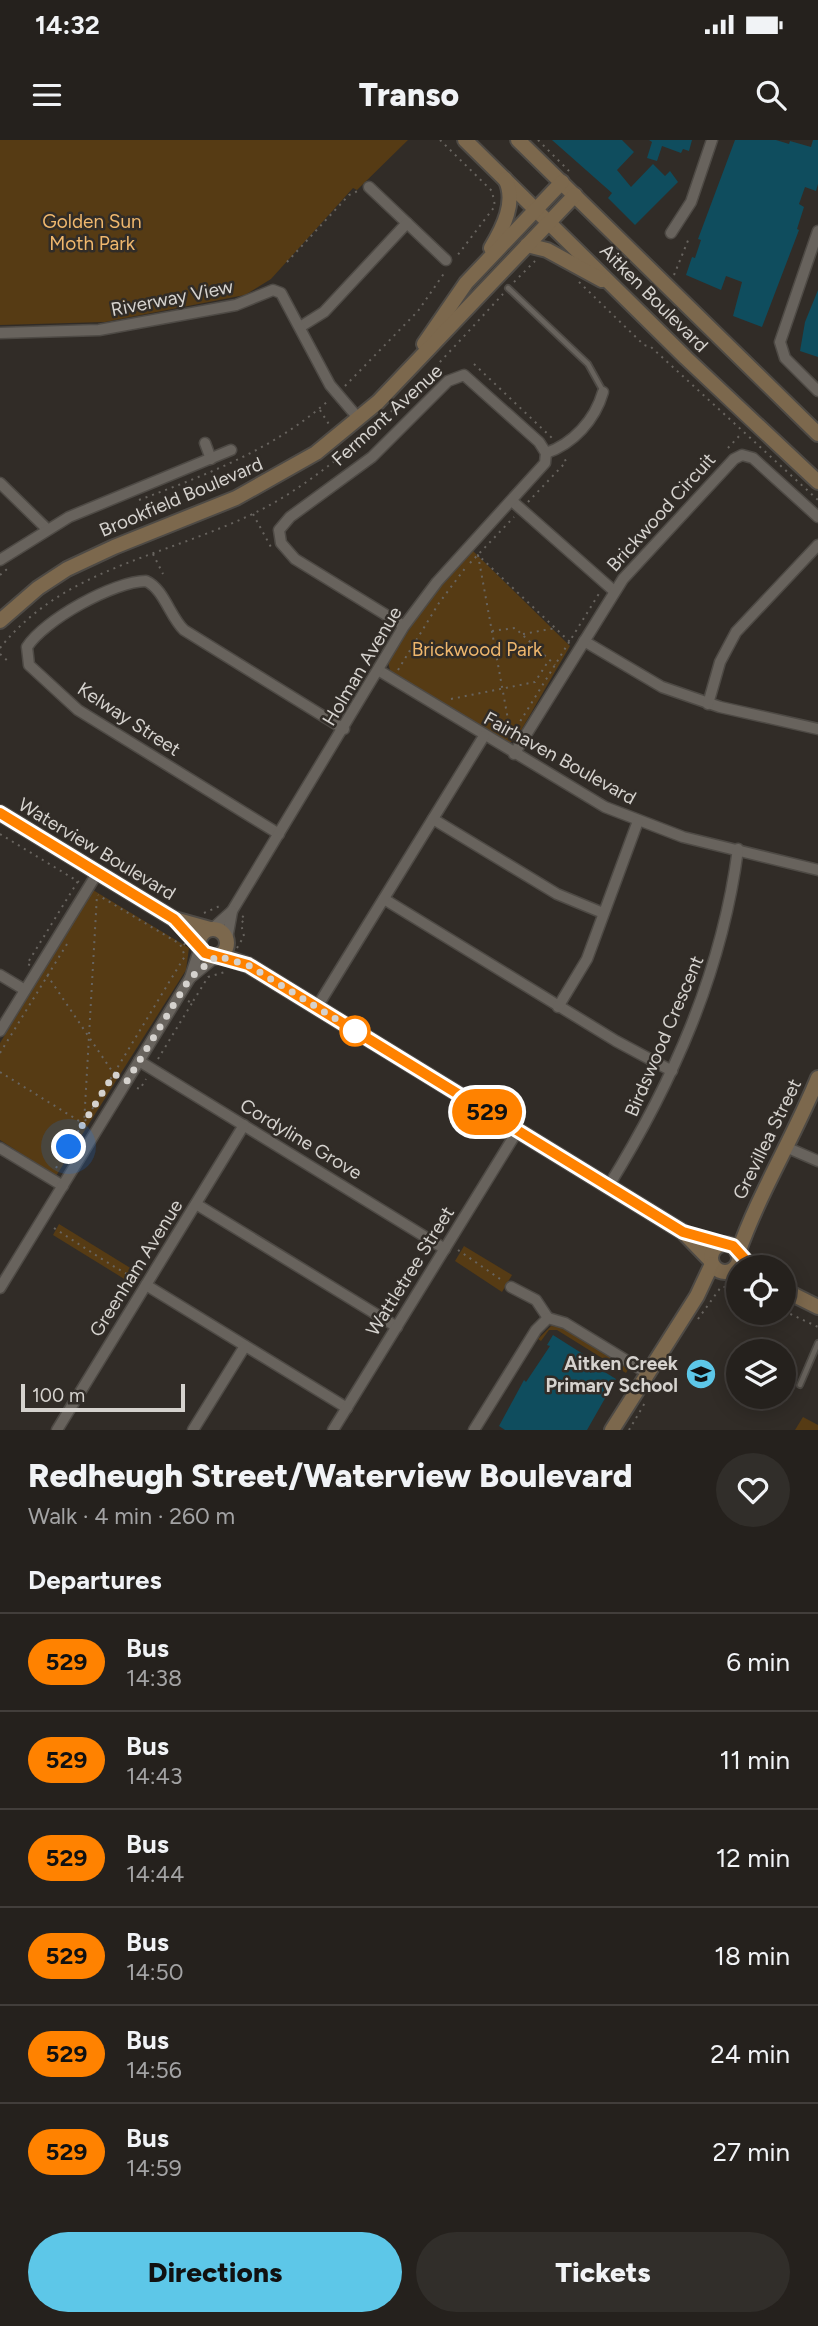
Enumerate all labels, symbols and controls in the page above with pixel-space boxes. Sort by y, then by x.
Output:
text: 14:32 [35,9,100,41]
icon: menu [28,76,66,114]
text: Transo [359,76,459,114]
icon: search [752,76,790,114]
park label: Golden Sun Moth Park [42,210,142,255]
street label: Aitken Boulevard [595,239,713,357]
street label: Riverway View [109,275,235,321]
street label: Fermont Avenue [327,359,447,471]
street label: Brickwood Circuit [602,448,720,576]
street label: Brookfield Boulevard [96,452,266,542]
street label: Holman Avenue [317,602,407,730]
park label: Brickwood Park [412,638,543,661]
street label: Kelway Street [73,677,185,761]
street label: Fairhaven Boulevard [480,707,640,809]
street label: Waterview Boulevard [14,793,180,905]
street label: Birdswood Crescent [620,952,708,1120]
unlabelled marker [340,1016,370,1046]
street label: Grevillea Street [728,1075,806,1203]
line badge: 529 [447,1089,527,1135]
street label: Cordyline Grove [236,1094,366,1184]
text: 529 [466,1097,508,1126]
your location [51,1129,86,1164]
street label: Greenham Avenue [84,1195,188,1341]
street label: Wattletree Street [361,1202,459,1340]
map controls [726,1255,796,1409]
button: locate [726,1255,796,1325]
button: layers [726,1339,796,1409]
place label: Aitken Creek Primary School [546,1352,679,1397]
school or university icon: Aitken Creek Primary School [684,1357,718,1391]
scale bar [21,1381,186,1413]
text: 100 m [32,1384,85,1407]
button: heart [716,1453,790,1527]
text: Redheugh Street/Waterview Boulevard [28,1456,633,1495]
text: Walk · 4 min · 260 m [28,1502,235,1530]
text: Departures [28,1564,162,1596]
text: Bus [126,1632,169,1664]
text: 6 min [726,1646,790,1678]
text: 529 [46,1647,87,1676]
text: 14:38 [126,1664,182,1692]
text: Bus [126,1730,169,1762]
text: 11 min [719,1744,790,1776]
text: 529 [46,1745,87,1774]
text: 14:43 [126,1762,182,1790]
text: Bus [126,1828,169,1860]
text: 12 min [716,1842,790,1874]
text: 529 [46,1843,87,1872]
text: 14:44 [126,1860,184,1888]
text: Bus [126,1926,169,1958]
text: 18 min [714,1940,790,1972]
text: 529 [46,1941,87,1970]
text: 14:50 [126,1958,184,1986]
text: Bus [126,2024,169,2056]
text: 24 min [710,2038,790,2070]
text: 529 [46,2039,87,2068]
text: 14:56 [126,2056,182,2084]
text: Bus [126,2122,169,2154]
text: 27 min [712,2136,790,2168]
text: 529 [46,2137,87,2166]
text: 14:59 [126,2154,182,2182]
button: Directions [28,2232,402,2312]
button: Tickets [416,2232,790,2312]

